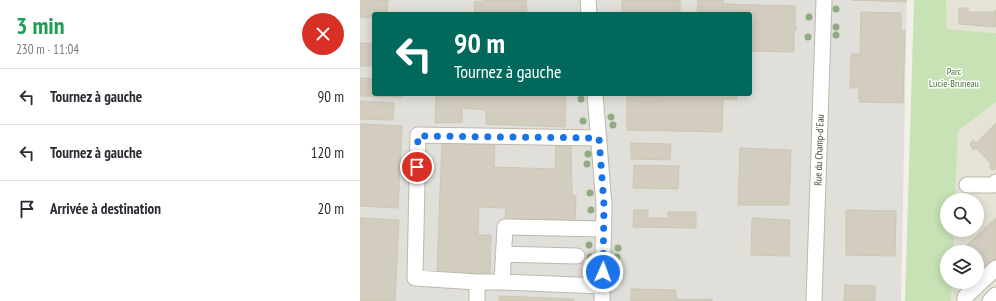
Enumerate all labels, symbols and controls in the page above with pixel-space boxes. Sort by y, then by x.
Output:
text: 3 min [16,10,64,41]
button: close [302,13,344,55]
text: 90 m [454,24,505,61]
icon: left [388,28,440,80]
text: 230 m · 11:04 [16,41,79,58]
text: Tournez à gauche [454,60,561,83]
park label: Parc Lucie-Bruneau [929,65,979,90]
icon: left [16,86,38,108]
text: Tournez à gauche [50,87,142,106]
text: 90 m [318,87,344,106]
street label: Rue du Champ-d'Eau [811,114,827,186]
icon: left [16,142,38,164]
text: Tournez à gauche [50,143,142,162]
text: 120 m [311,143,344,162]
pin [400,150,434,184]
icon: arrive [406,156,428,178]
map controls [940,193,984,289]
button: search [940,193,984,237]
icon: arrive [16,198,38,220]
text: Arrivée à destination [50,199,161,218]
text: 20 m [318,199,344,218]
button: layers [940,245,984,289]
position arrow [582,251,624,293]

